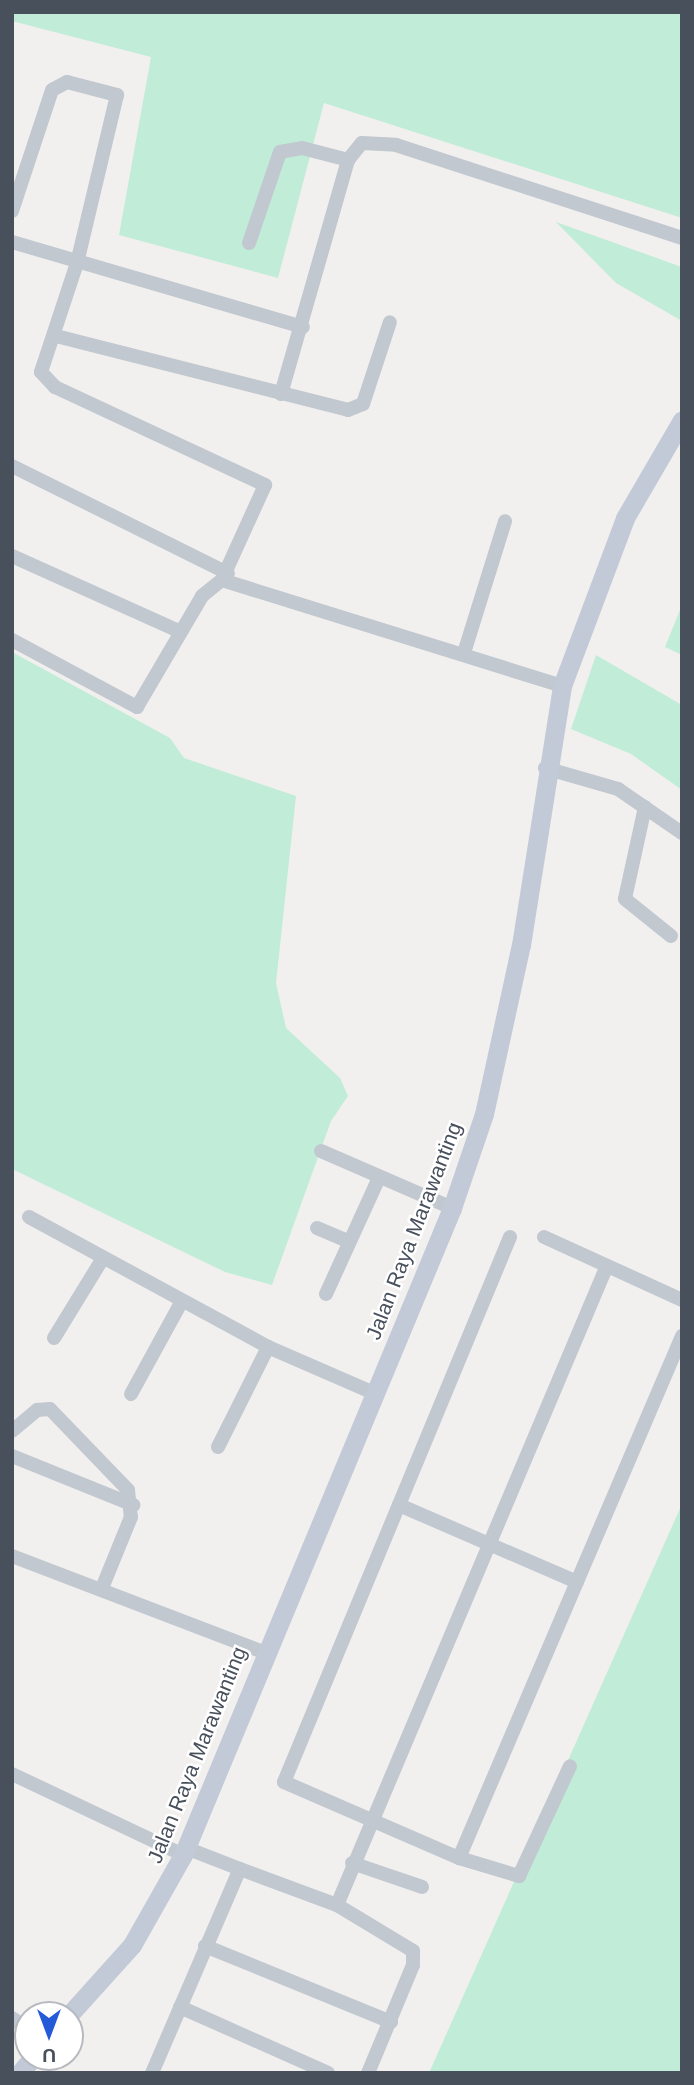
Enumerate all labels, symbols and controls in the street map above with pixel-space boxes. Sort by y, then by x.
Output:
street label: Jalan Raya Marawanting [361,1119,467,1343]
street label: Jalan Raya Marawanting [142,1643,252,1867]
north arrow [14,2001,84,2071]
text: U [42,2045,56,2066]

